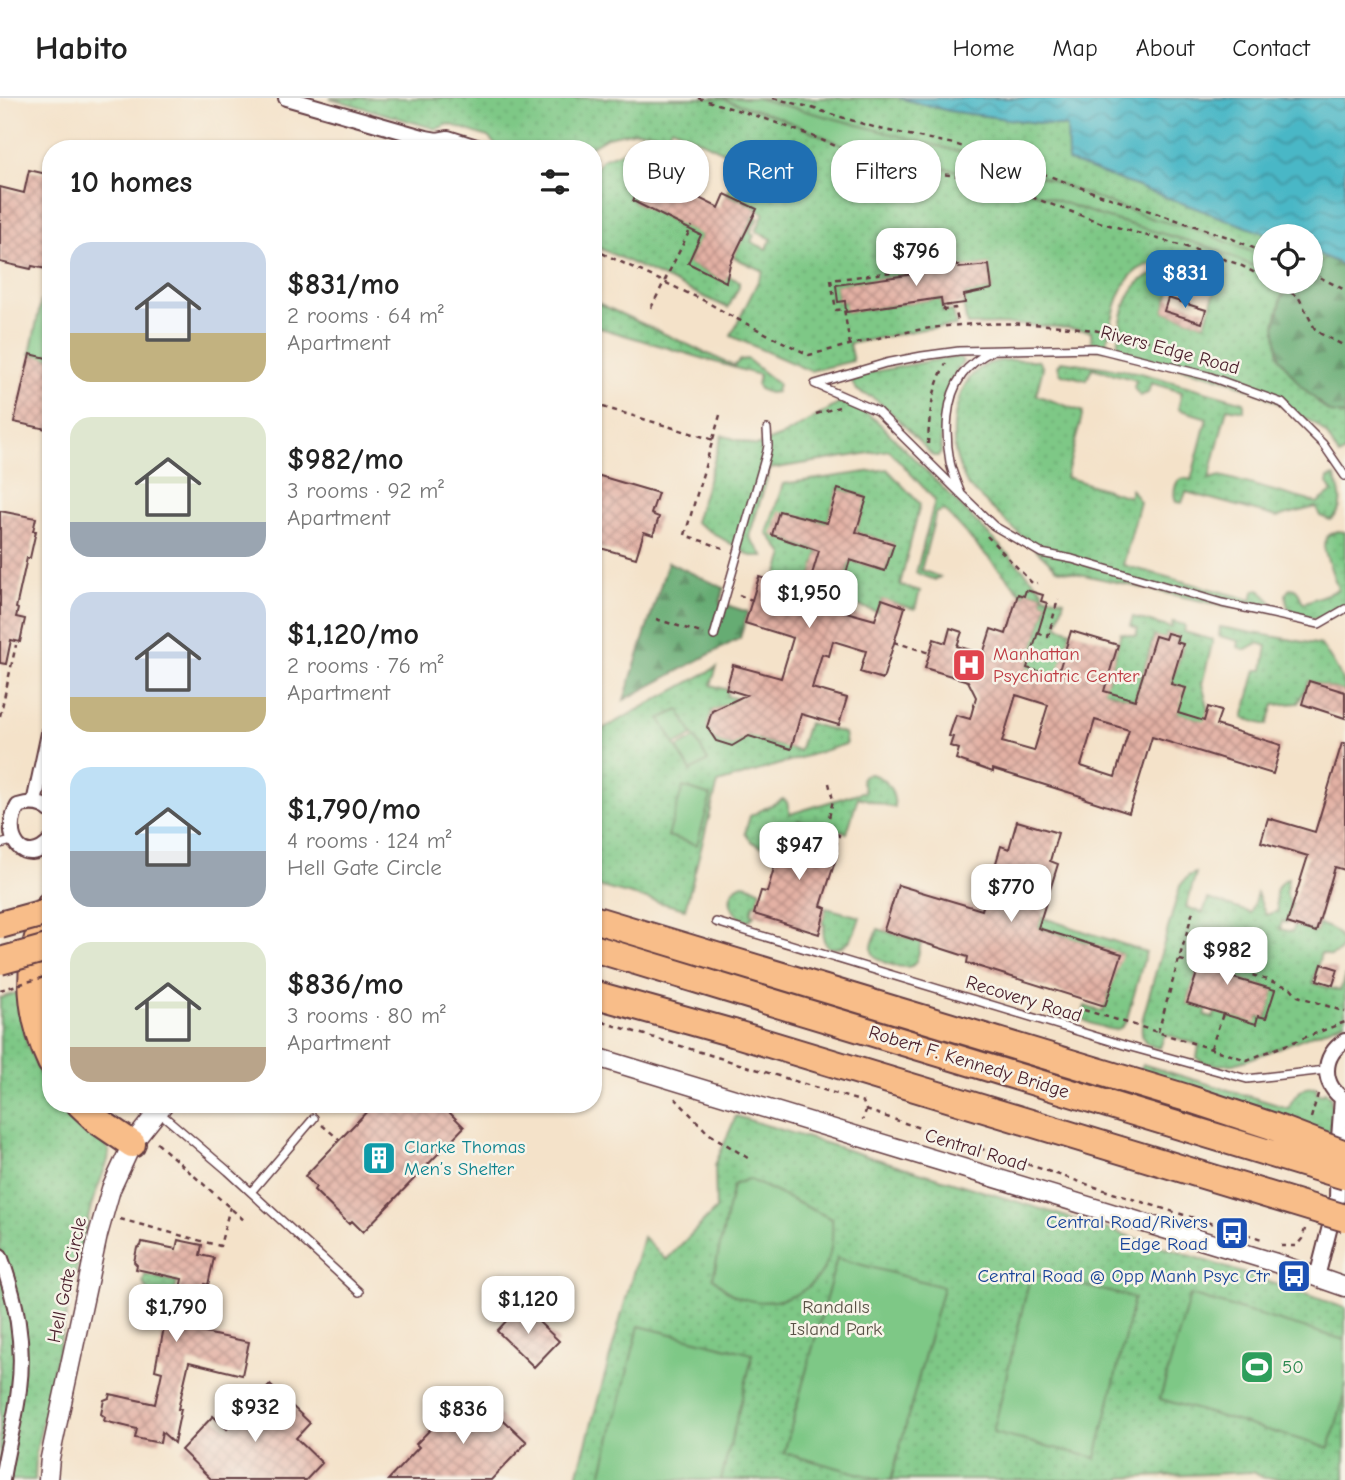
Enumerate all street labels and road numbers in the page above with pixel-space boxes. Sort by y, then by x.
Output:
street label: Rivers Edge Road [1098,321,1242,379]
street label: Recovery Road [963,971,1085,1027]
street label: Robert F. Kennedy Bridge [866,1021,1072,1103]
street label: Central Road [922,1124,1030,1176]
street label: Hell Gate Circle [43,1215,91,1345]

